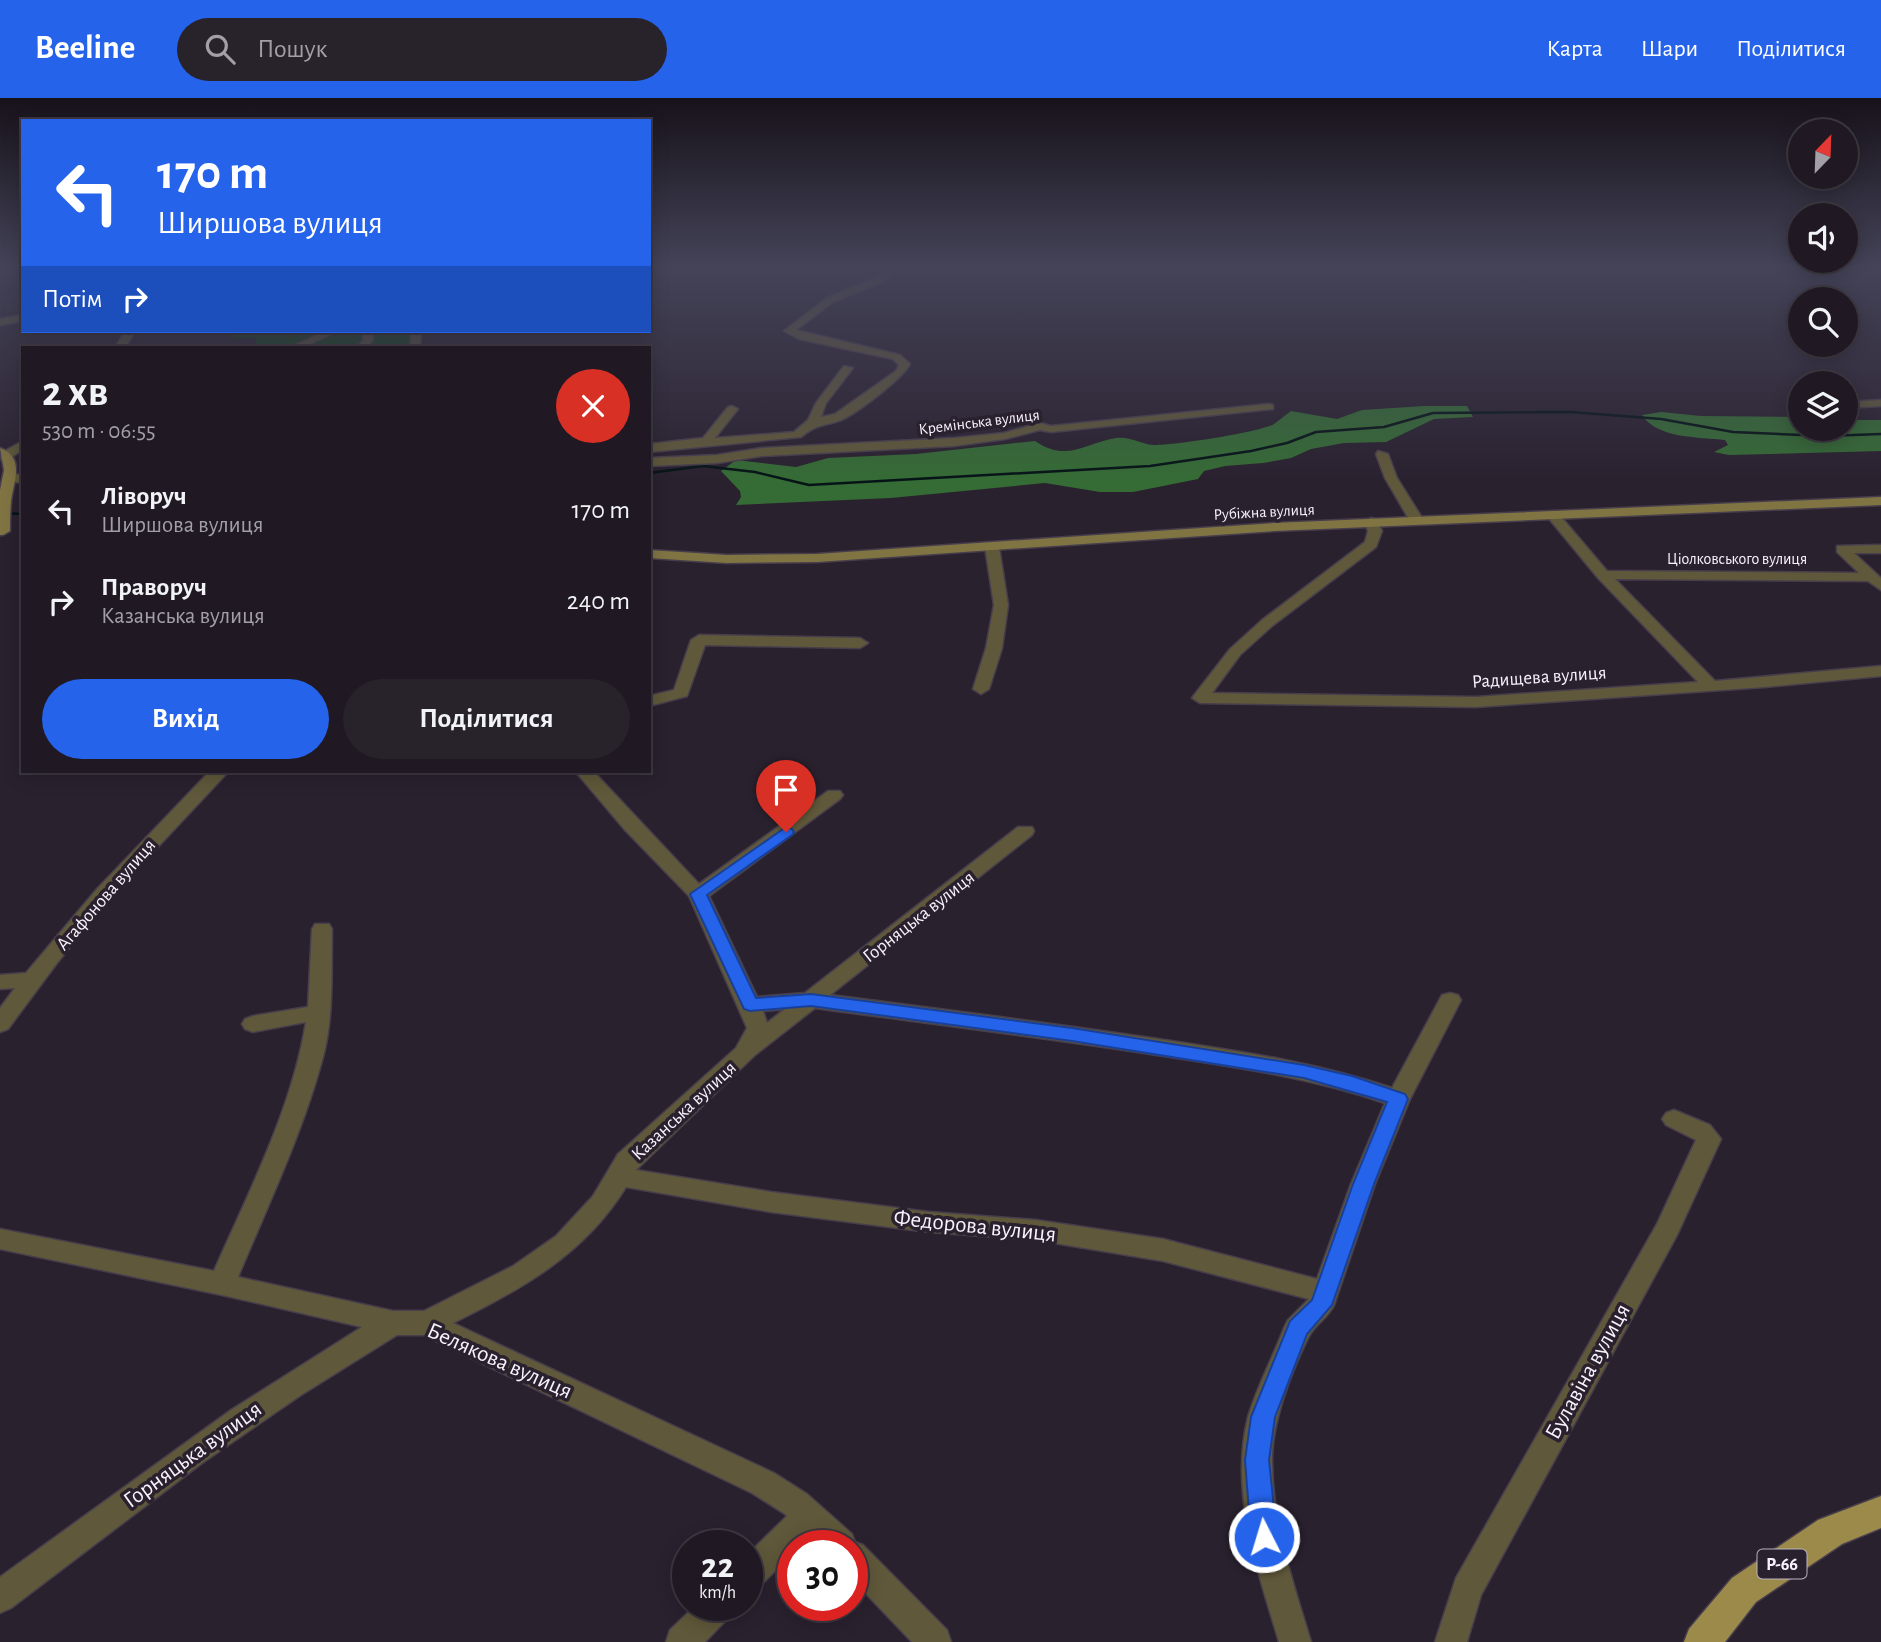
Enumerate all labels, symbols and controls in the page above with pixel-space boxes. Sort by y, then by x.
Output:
search box [177,18,667,81]
icon: search [201,30,239,68]
text: Beeline [35,32,135,65]
text: Пошук [257,36,327,62]
text: Карта [1546,37,1603,61]
text: Шари [1641,37,1698,61]
text: Поділитися [1736,37,1846,61]
north arrow [1788,119,1858,189]
map controls [1788,119,1858,441]
icon: left [42,147,133,238]
text: 170 m [157,149,268,198]
button: sound [1788,203,1858,273]
text: Ширшова вулиця [157,207,383,239]
icon: right [116,280,154,318]
text: Потім [42,286,102,312]
button: search [1788,287,1858,357]
button: close [556,369,630,443]
text: 2 хв [42,371,108,413]
button: layers [1788,371,1858,441]
street label: Кремінська вулиця [918,407,1041,438]
text: 530 m · 06:55 [42,420,156,443]
text: Ліворуч [101,483,187,509]
icon: left [42,492,80,530]
text: 170 m [571,497,630,523]
street label: Рубіжна вулиця [1213,501,1315,524]
text: Ширшова вулиця [101,514,263,537]
street label: Ціолковського вулиця [1667,551,1807,568]
text: Праворуч [101,574,207,600]
icon: right [42,583,80,621]
text: 240 m [567,588,630,614]
text: Казанська вулиця [101,605,265,628]
street label: Радищева вулиця [1471,663,1607,692]
button: Вихід [42,679,329,759]
button: Поділитися [343,679,630,759]
pin [756,760,816,832]
icon: arrive [767,771,805,809]
street label: Агафонова вулиця [53,836,159,954]
street label: Горняцька вулиця [860,868,978,966]
street label: Казанська вулиця [628,1058,740,1164]
street label: Федорова вулиця [892,1207,1057,1246]
street label: Булавіна вулиця [1542,1300,1635,1443]
street label: Белякова вулиця [423,1319,575,1404]
street label: Горняцька вулиця [120,1398,266,1513]
position arrow [1227,1500,1301,1574]
speed limit sign: 30 [777,1530,868,1621]
text: 22 [701,1549,734,1584]
road number: Р-66 [1758,1549,1806,1578]
text: km/h [699,1584,736,1602]

